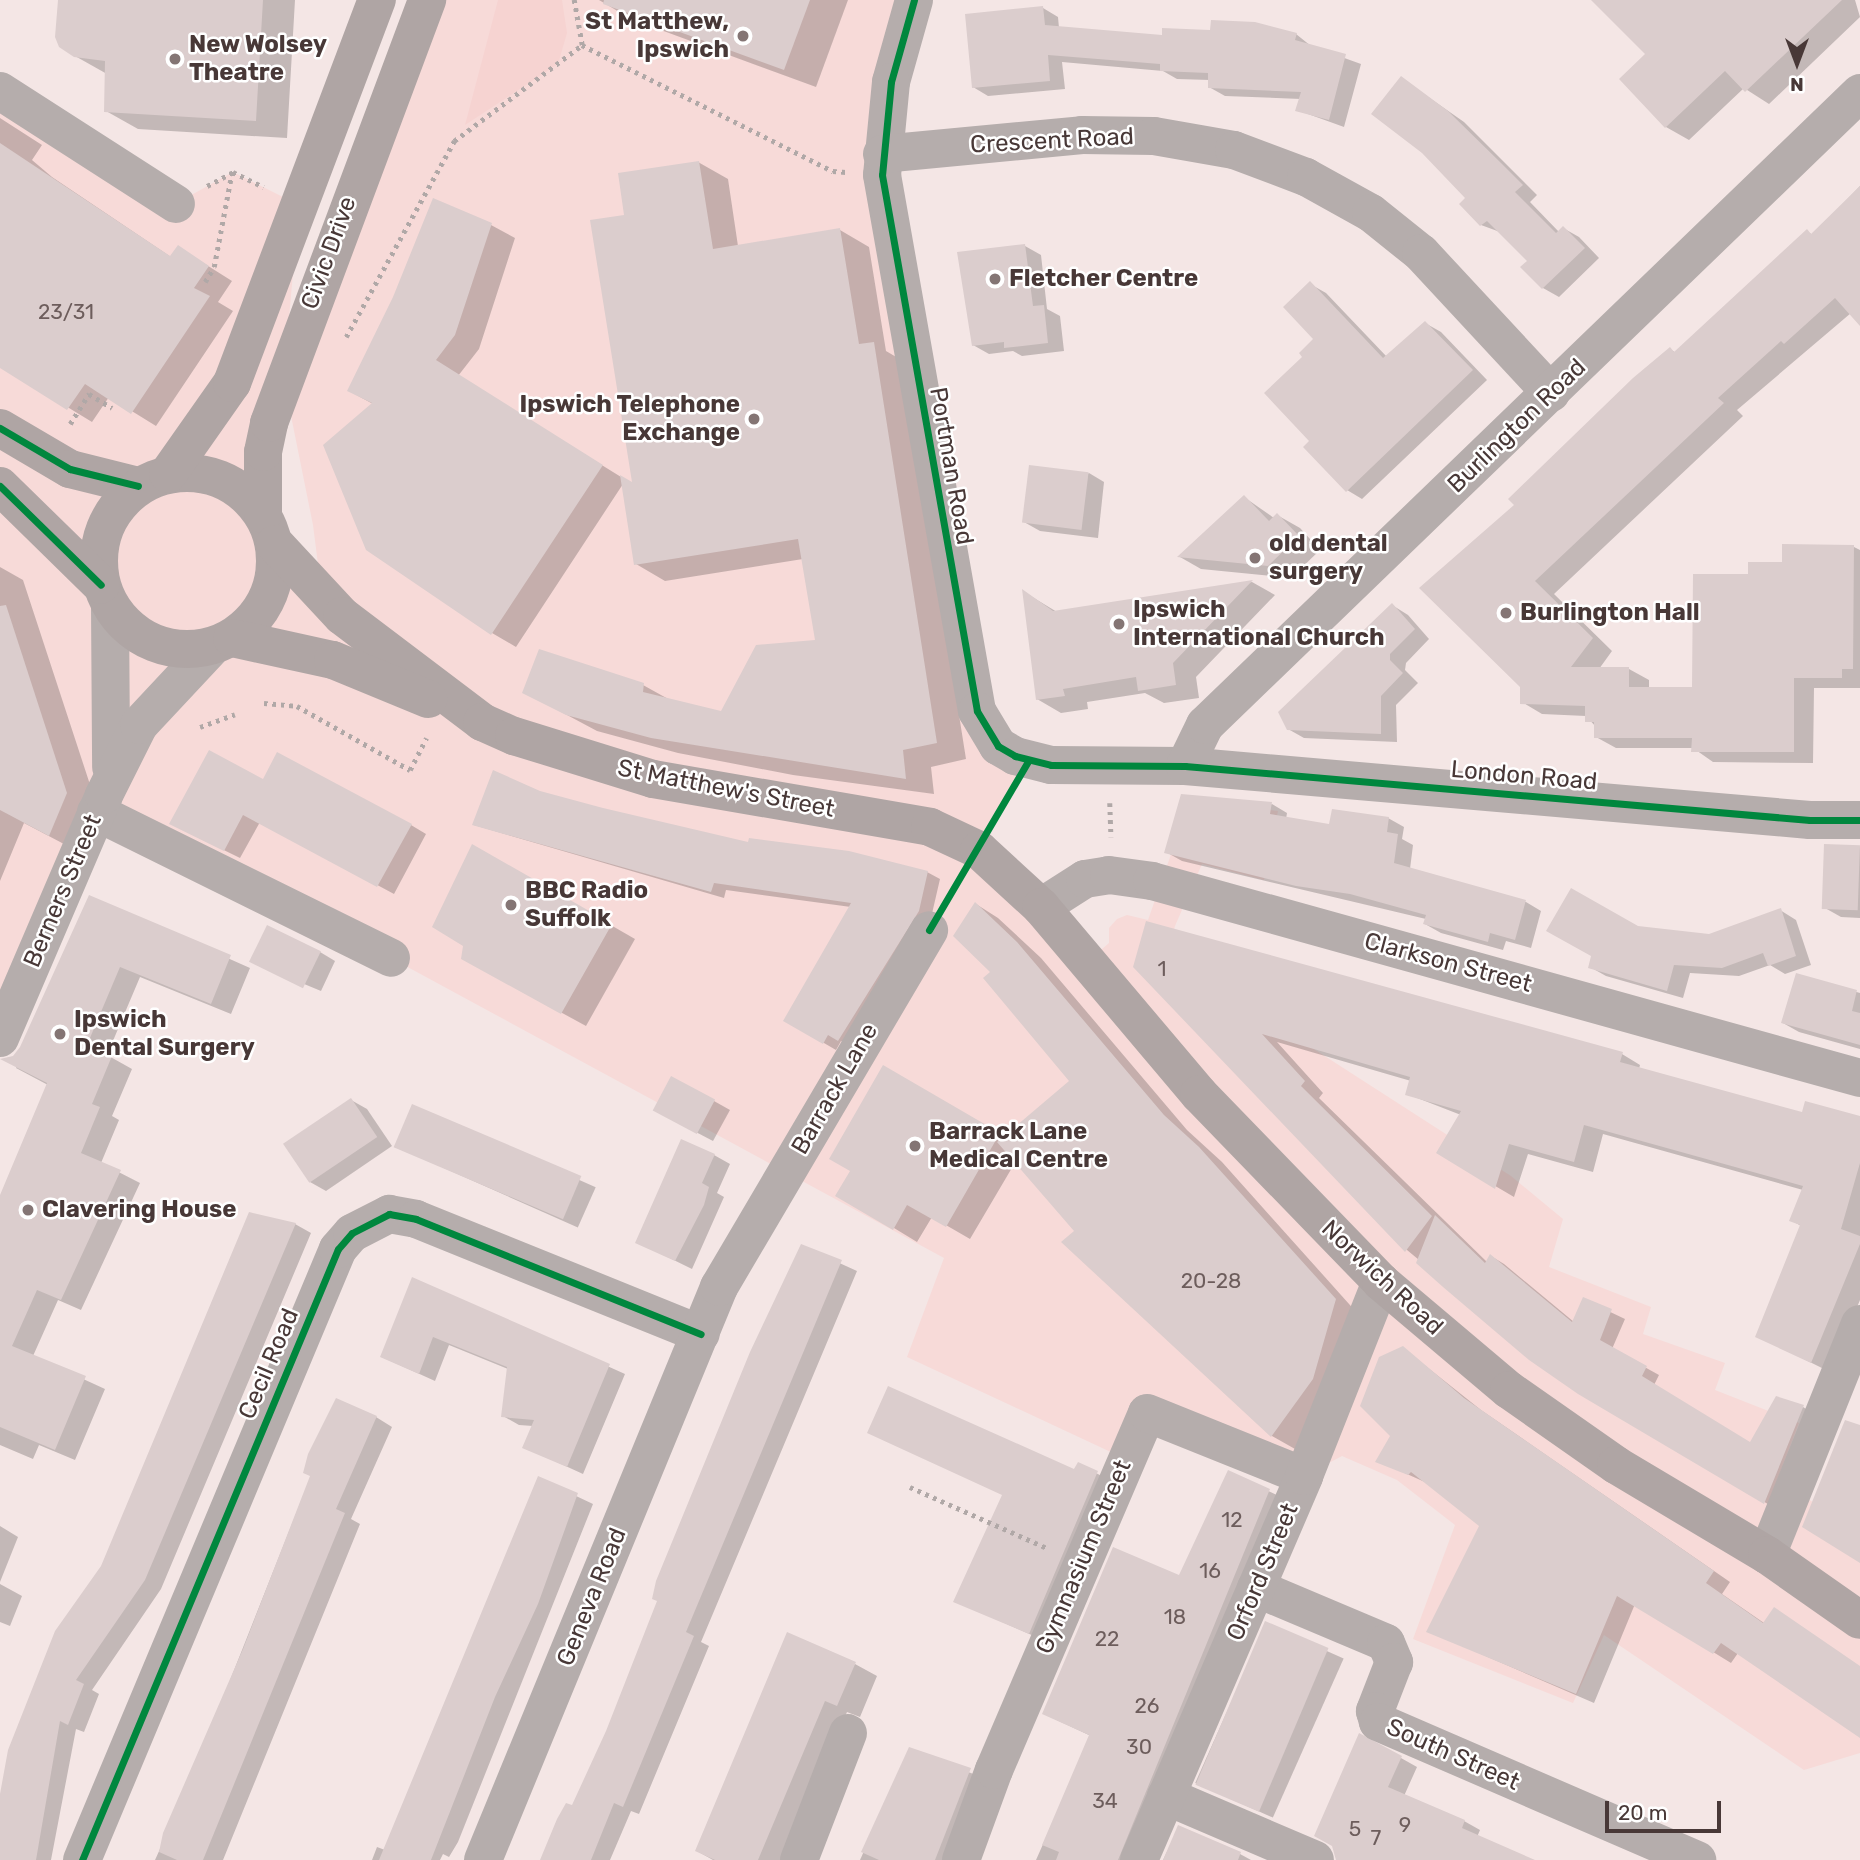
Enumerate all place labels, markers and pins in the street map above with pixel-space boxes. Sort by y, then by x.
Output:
place label: St Matthew, Ipswich [585,8,729,64]
marker: St Matthew, Ipswich [735,28,751,44]
place label: New Wolsey Theatre [189,31,328,87]
marker: New Wolsey Theatre [167,51,183,67]
place label: Fletcher Centre [1009,265,1199,293]
marker: Fletcher Centre [987,271,1003,287]
place label: Ipswich Telephone Exchange [519,391,740,447]
marker: Ipswich Telephone Exchange [746,411,762,427]
place label: old dental surgery [1269,530,1388,586]
marker: old dental surgery [1247,550,1263,566]
place label: Ipswich International Church [1133,596,1385,652]
place label: Burlington Hall [1520,599,1700,627]
marker: Burlington Hall [1498,605,1514,621]
marker: Ipswich International Church [1111,616,1127,632]
place label: BBC Radio Suffolk [525,877,648,933]
marker: BBC Radio Suffolk [503,897,519,913]
place label: Ipswich Dental Surgery [74,1006,255,1062]
marker: Ipswich Dental Surgery [52,1026,68,1042]
place label: Barrack Lane Medical Centre [929,1118,1108,1174]
marker: Barrack Lane Medical Centre [907,1138,923,1154]
place label: Clavering House [42,1196,237,1224]
marker: Clavering House [20,1202,36,1218]

